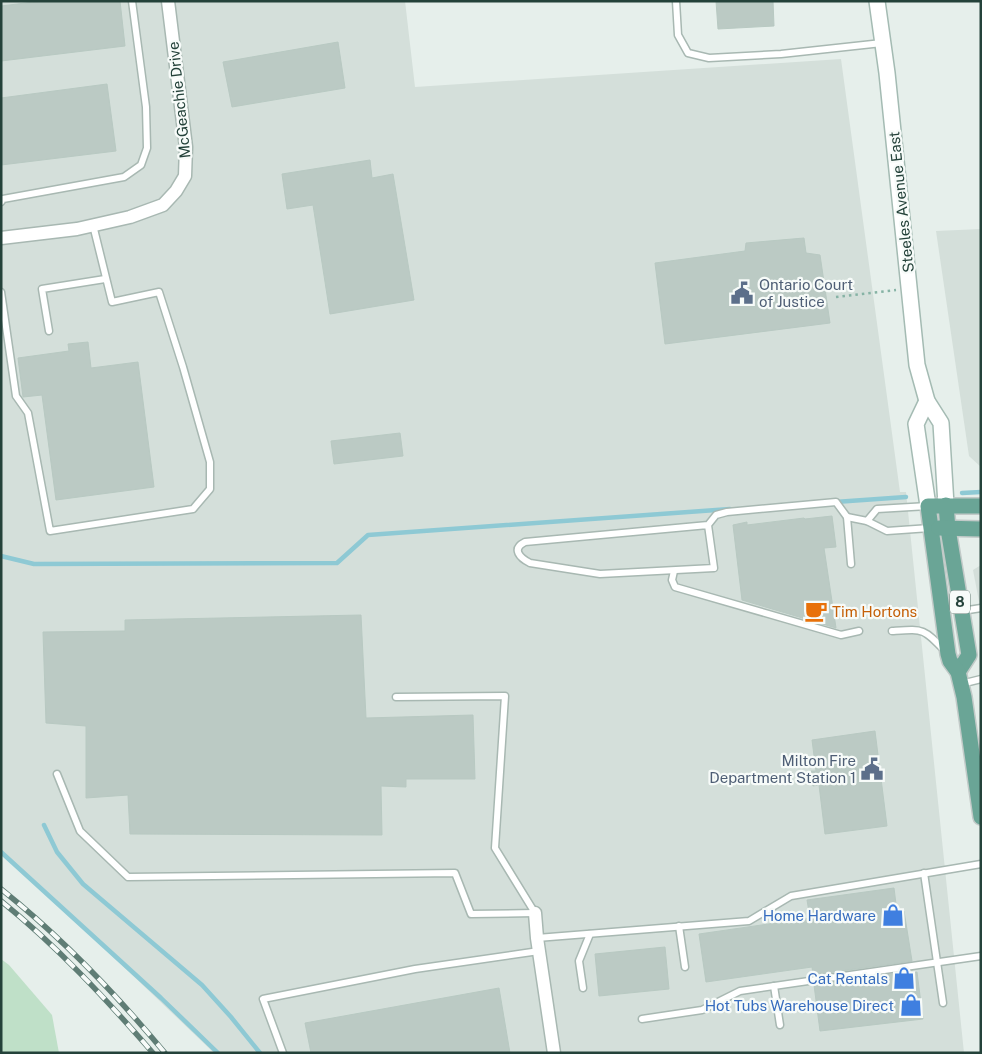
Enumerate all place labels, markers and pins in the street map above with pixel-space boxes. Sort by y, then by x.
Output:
place label: Ontario Court of Justice [759,276,853,310]
public building icon: Ontario Court of Justice [729,280,755,306]
cafe icon: Tim Hortons [803,598,829,624]
place label: Tim Hortons [832,603,917,620]
place label: Milton Fire Department Station 1 [709,752,856,786]
public building icon: Milton Fire Department Station 1 [859,756,885,782]
shop icon: Home Hardware [880,902,906,928]
place label: Home Hardware [763,907,876,924]
shop icon: Cat Rentals [891,965,917,991]
place label: Cat Rentals [808,970,888,987]
shop icon: Hot Tubs Warehouse Direct [898,992,924,1018]
place label: Hot Tubs Warehouse Direct [705,997,894,1014]

